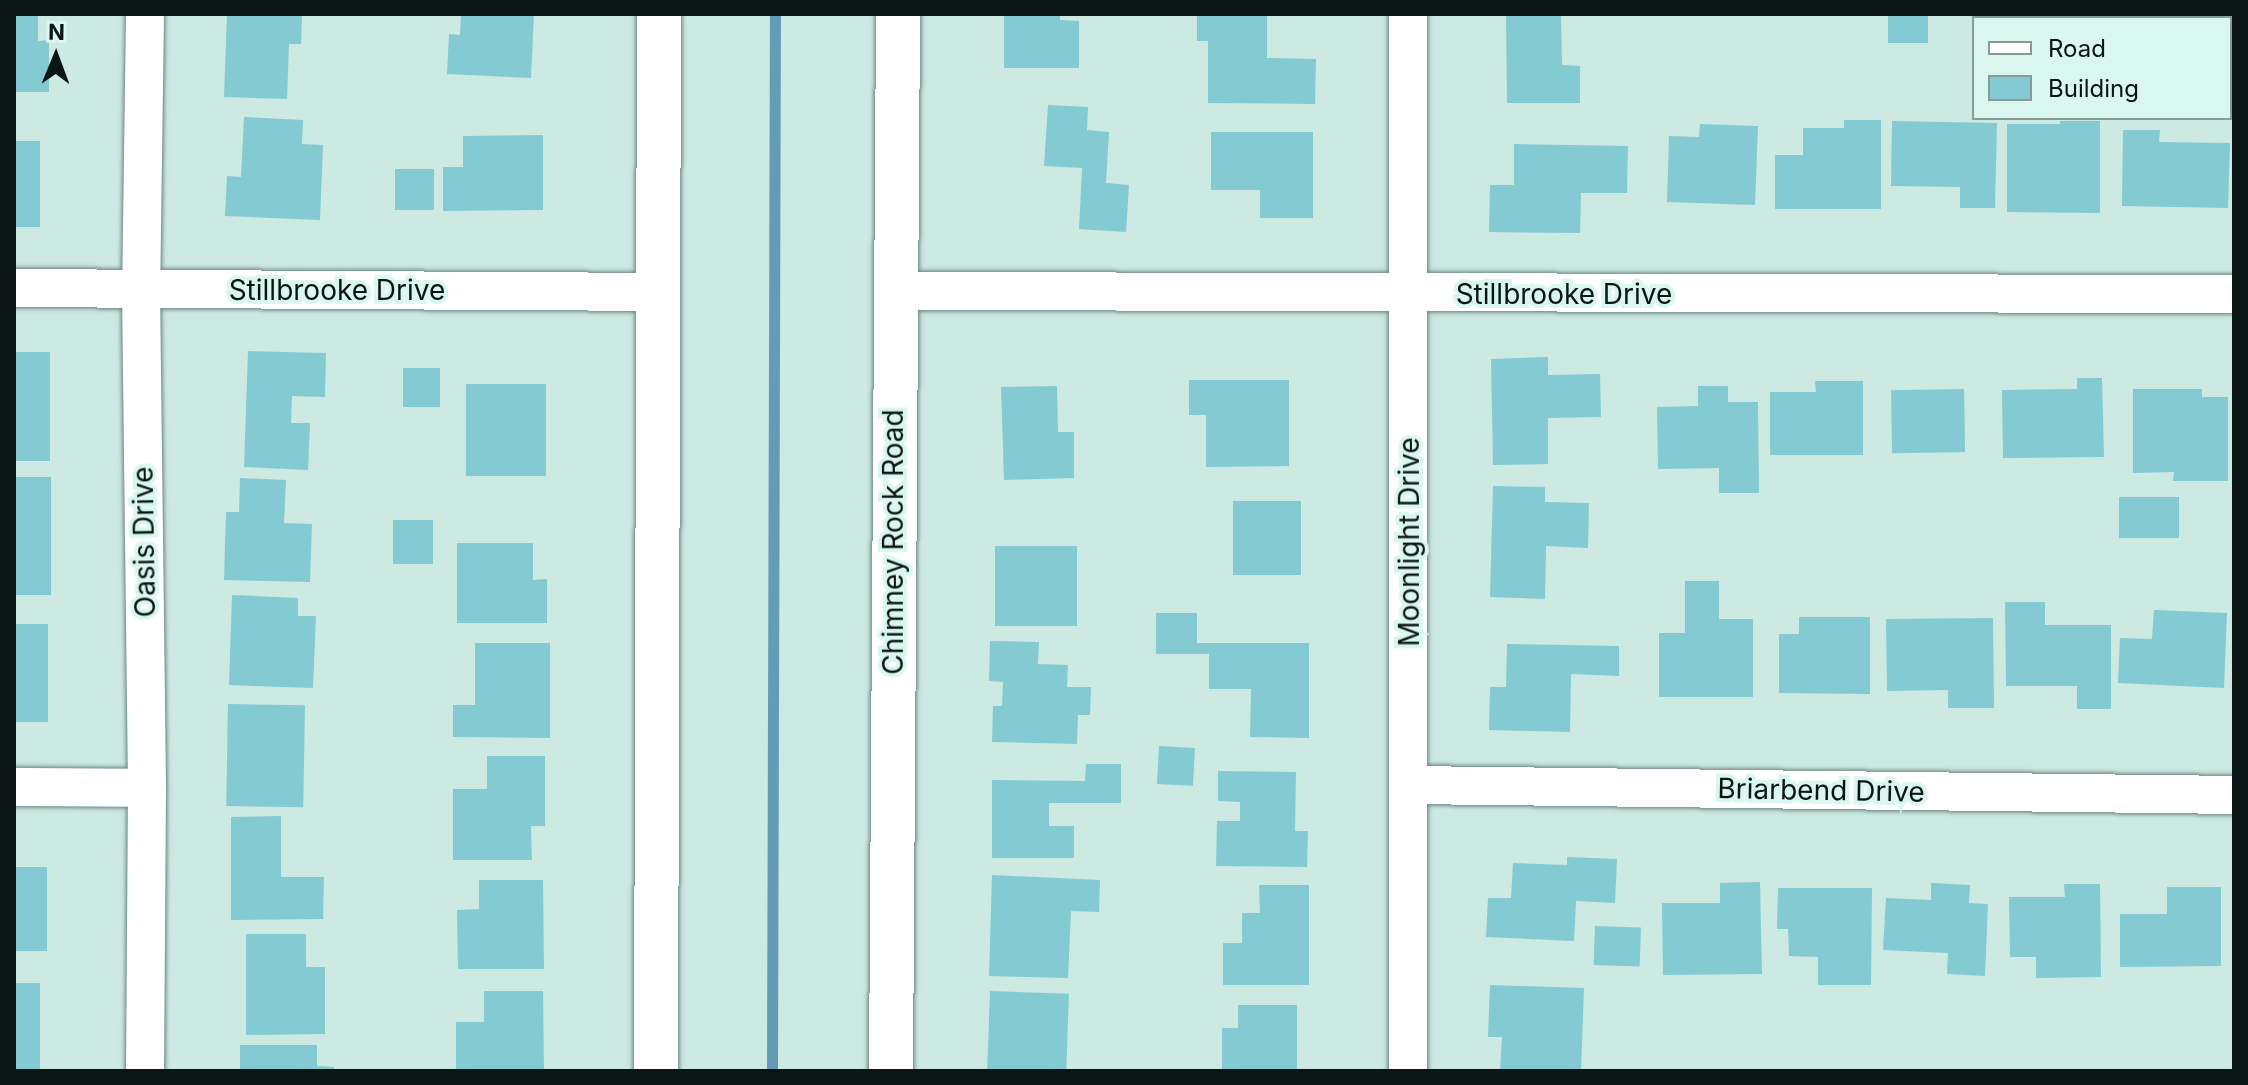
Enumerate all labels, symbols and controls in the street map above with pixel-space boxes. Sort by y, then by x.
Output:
north arrow [16,16,96,96]
legend [1972,16,2232,120]
text: N [48,19,65,45]
text: Road [2048,34,2106,63]
text: Building [2048,74,2139,103]
street label: Stillbrooke Drive [229,273,445,307]
street label: Stillbrooke Drive [1456,277,1672,311]
street label: Chimney Rock Road [876,409,910,675]
street label: Moonlight Drive [1392,437,1426,647]
street label: Oasis Drive [126,466,162,618]
street label: Briarbend Drive [1717,771,1925,809]

